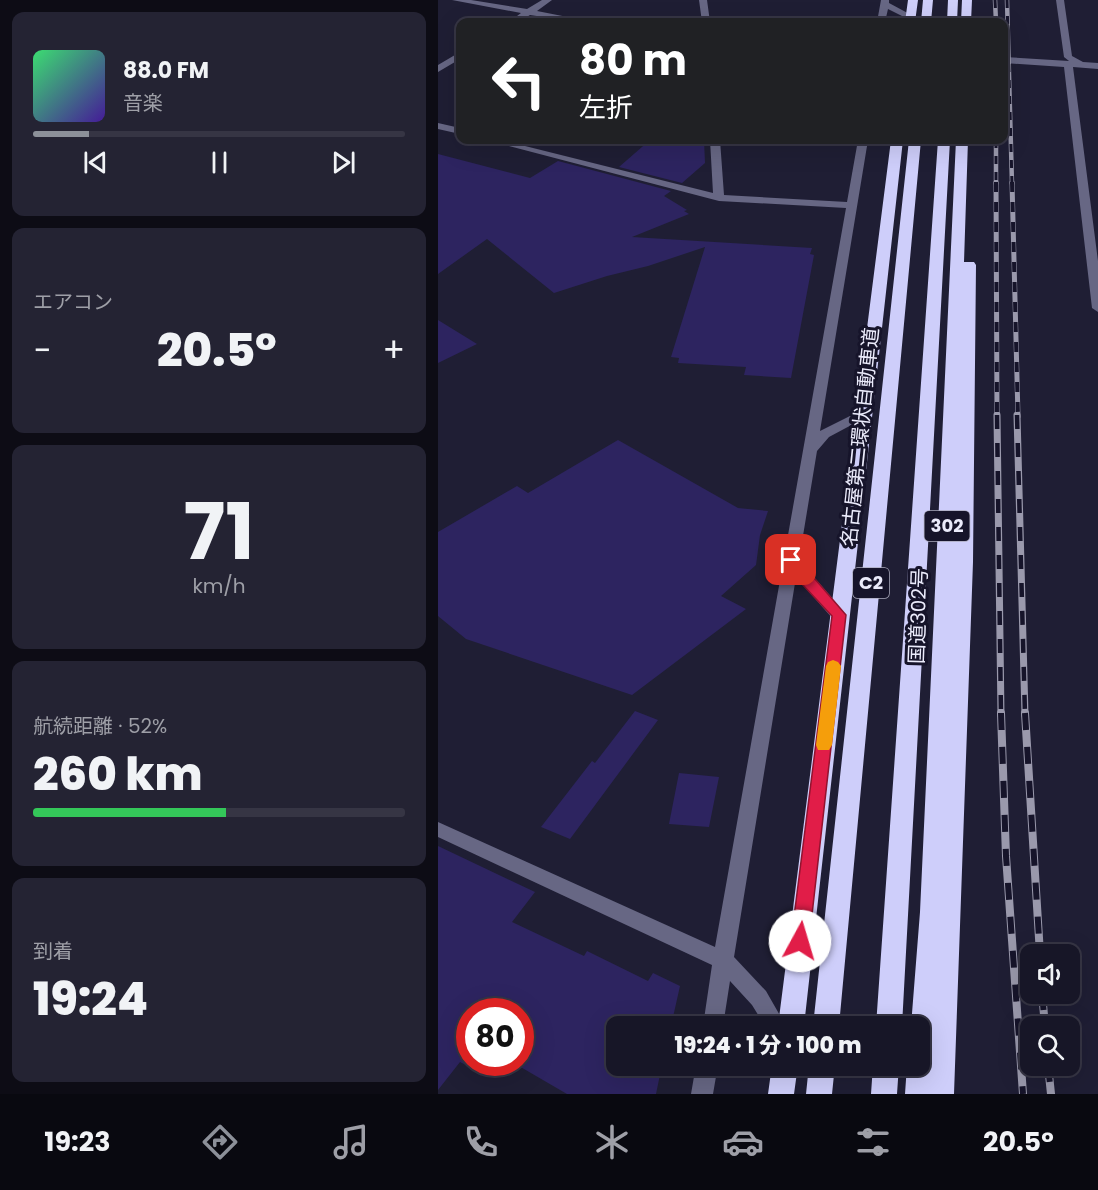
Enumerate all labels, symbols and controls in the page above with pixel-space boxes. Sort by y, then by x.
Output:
text: 80 m [579,31,687,90]
icon: left [480,42,558,120]
text: 88.0 FM [123,55,209,86]
text: 音楽 [123,89,163,117]
text: 左折 [579,89,633,126]
icon: previous [79,146,112,179]
icon: pause [203,146,236,179]
icon: next [327,146,360,179]
text: エアコン [33,288,113,316]
text: 20.5° [157,319,277,382]
street label: 名古屋第二環状自動車道 [835,326,885,548]
text: − [33,327,51,374]
text: + [382,327,405,374]
text: 71 [183,477,255,586]
road number: 302 [924,511,970,541]
pin [765,534,816,585]
icon: arrive [774,543,807,576]
road number: C2 [853,568,889,598]
street label: 国道302号 [902,568,934,664]
text: km/h [192,572,246,600]
text: 航続距離 · 52% [33,712,167,740]
text: 260 km [33,743,202,806]
position arrow [768,909,832,973]
text: 到着 [33,937,73,965]
map controls [1020,944,1080,1076]
button: sound [1020,944,1080,1004]
text: 19:24 [33,968,148,1031]
speed limit sign: 80 [456,998,534,1076]
button: search [1020,1016,1080,1076]
text: 19:24 · 1 分 · 100 m [674,1030,862,1061]
icon: directions [199,1121,241,1163]
icon: music [330,1121,372,1163]
icon: phone [460,1121,502,1163]
icon: climate [591,1121,633,1163]
icon: car [722,1121,764,1163]
icon: filters [852,1121,894,1163]
text: 19:23 [44,1123,111,1160]
text: 20.5° [983,1123,1054,1160]

